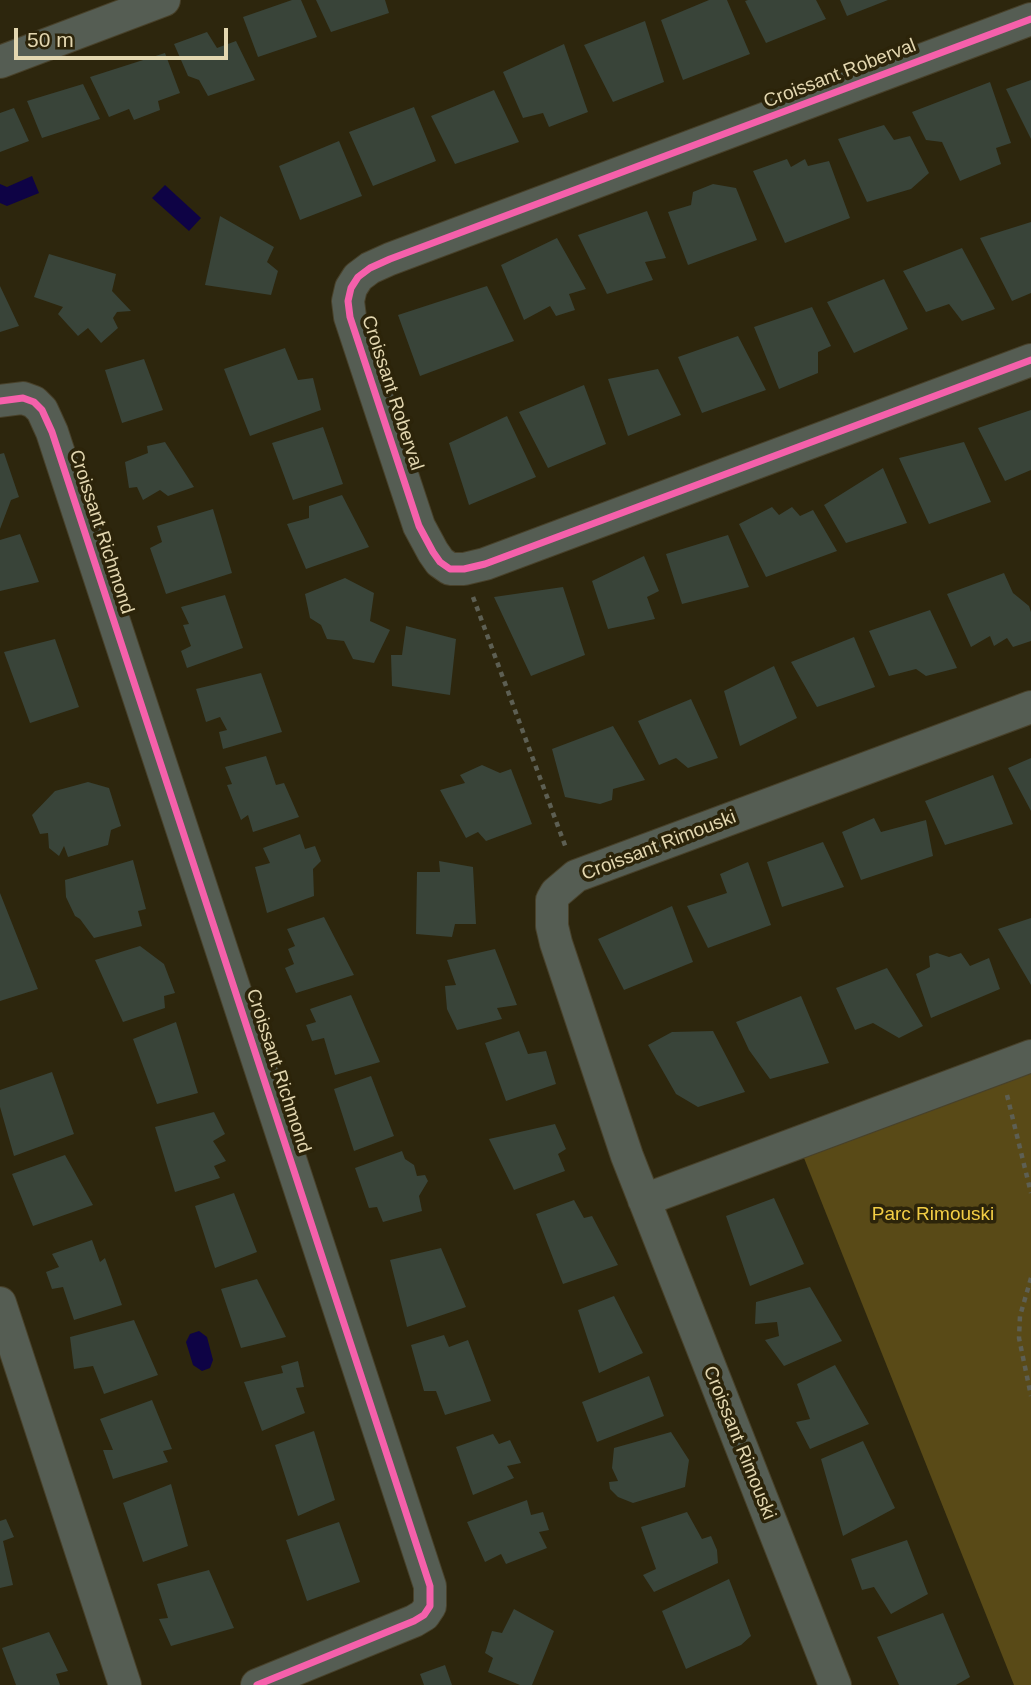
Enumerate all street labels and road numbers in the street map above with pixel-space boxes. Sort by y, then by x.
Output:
street label: Croissant Roberval [760,34,920,114]
street label: Croissant Roberval [356,313,428,473]
street label: Croissant Richmond [64,447,138,617]
street label: Croissant Rimouski [579,806,739,886]
street label: Croissant Richmond [241,986,315,1156]
street label: Croissant Rimouski [698,1363,780,1523]

